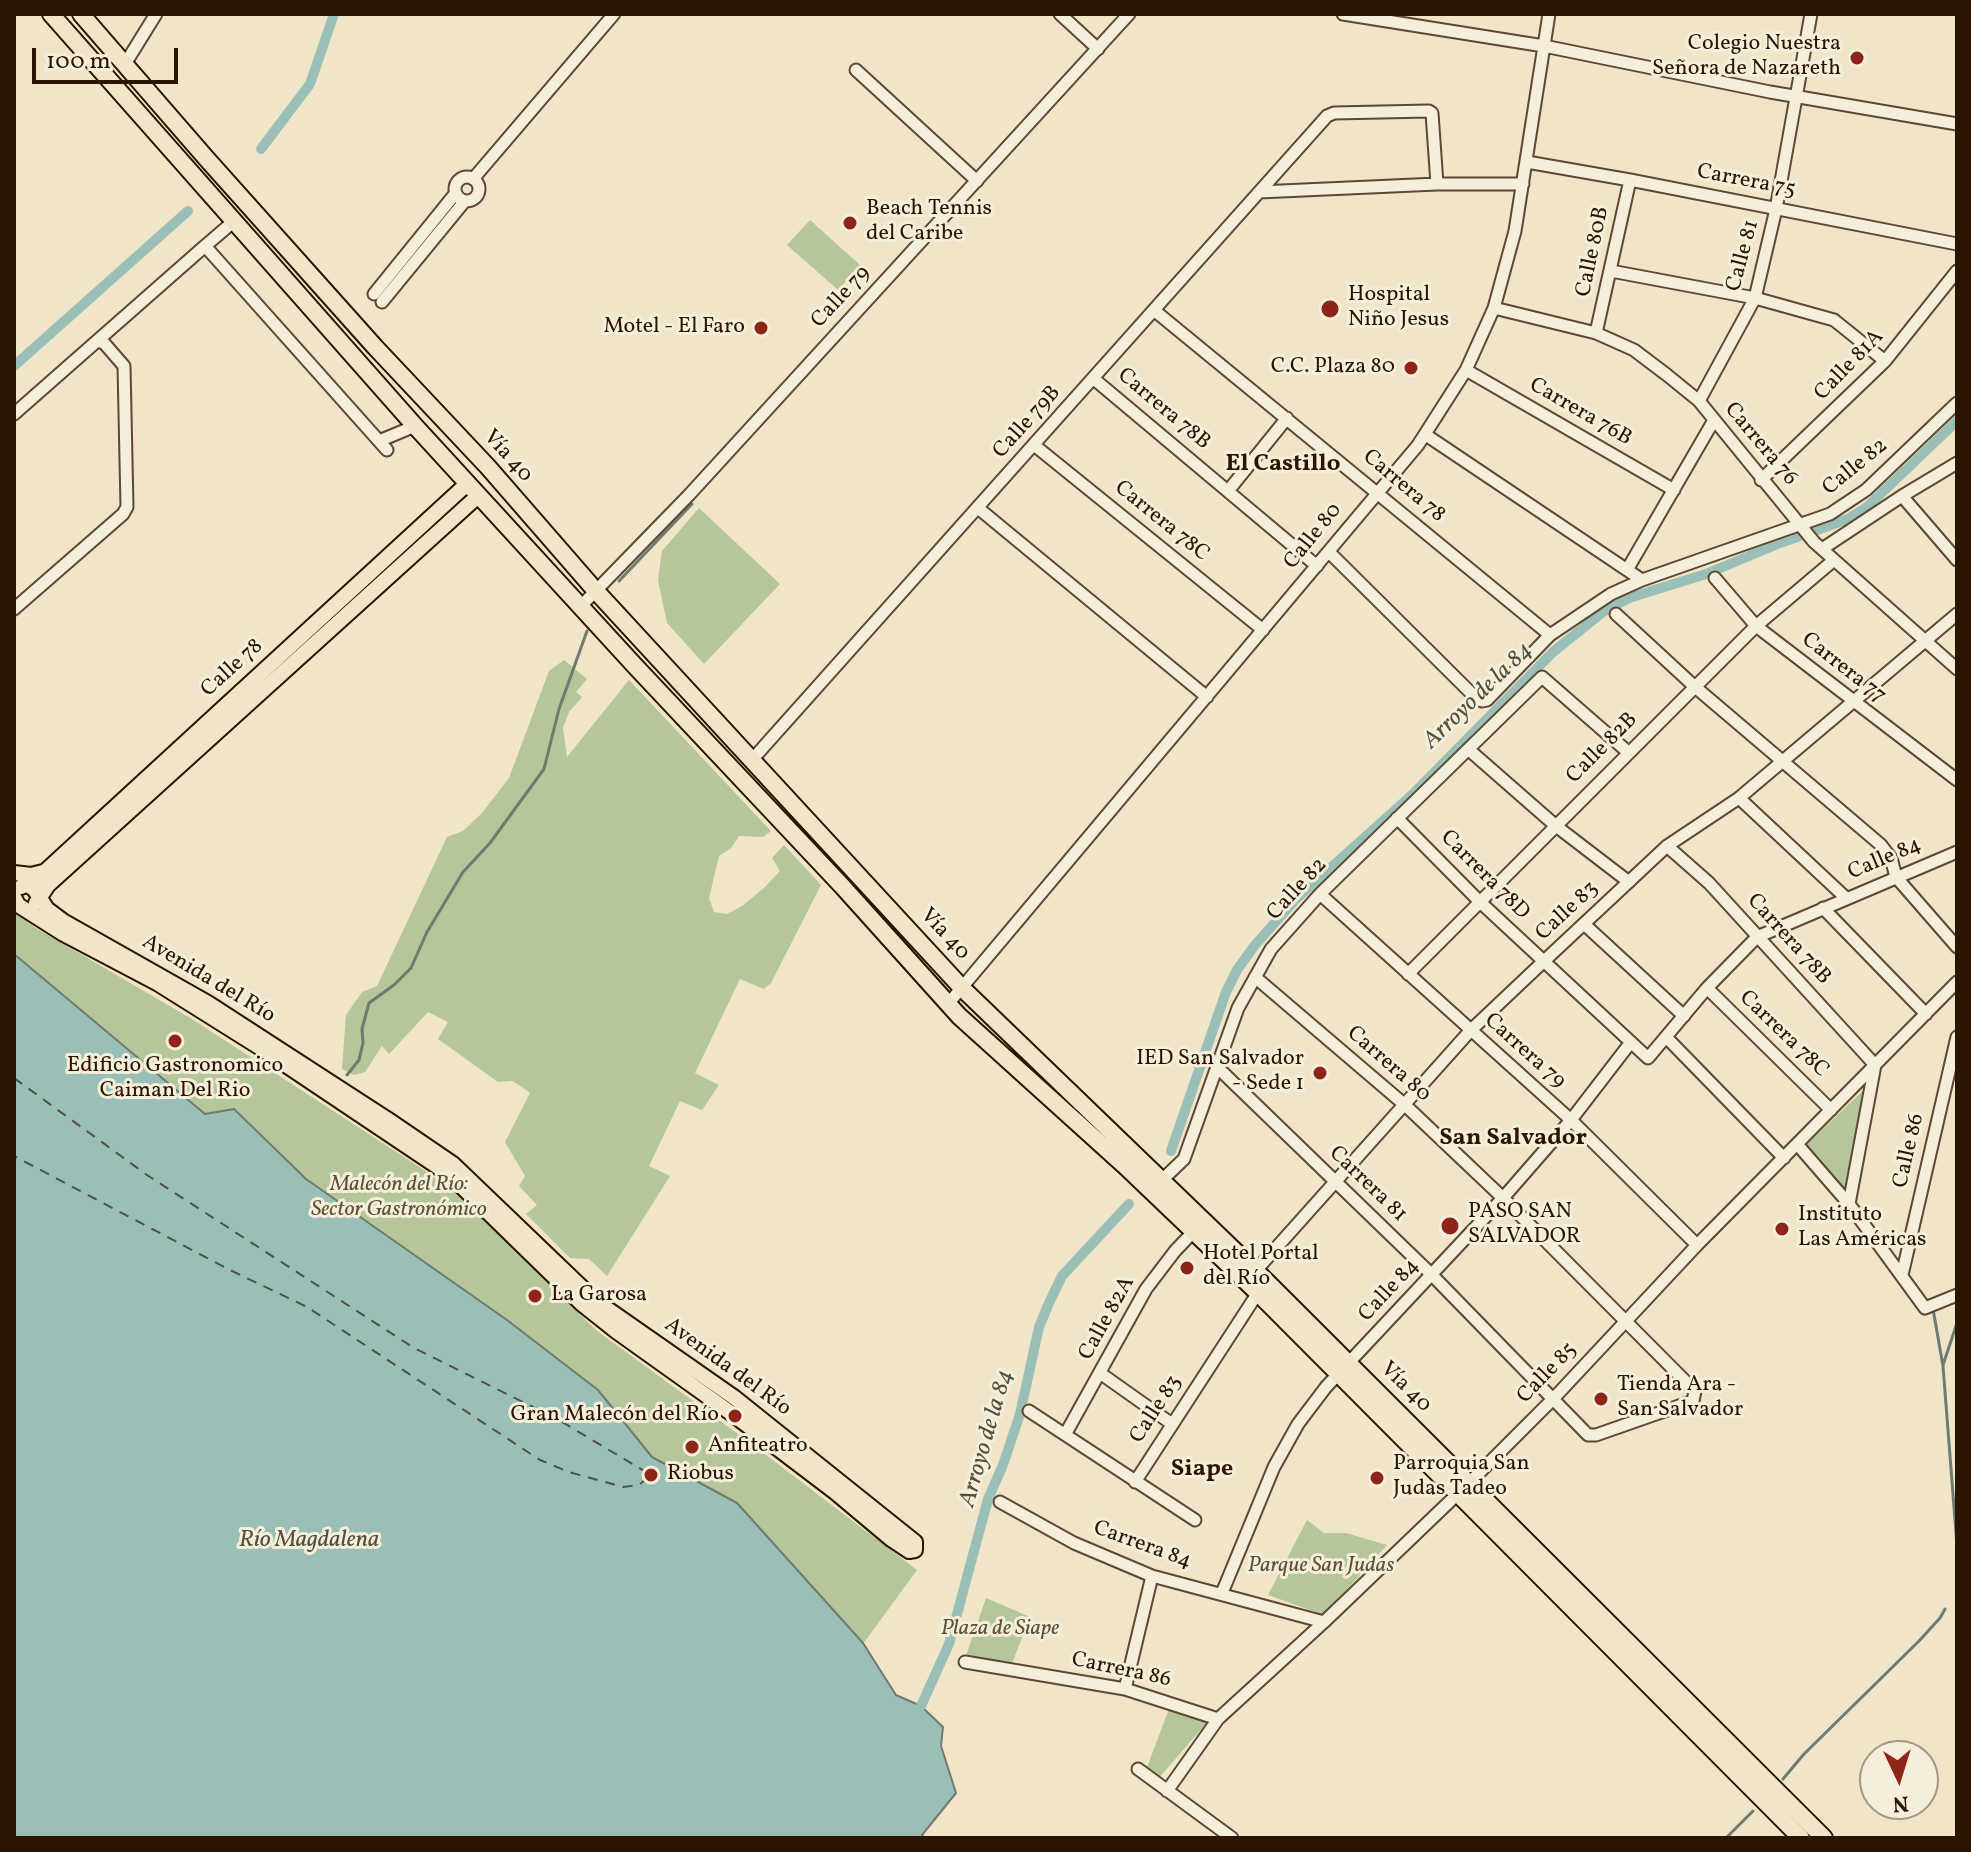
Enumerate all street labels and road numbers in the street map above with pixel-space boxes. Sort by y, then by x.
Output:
street label: Carrera 75 [1694,160,1798,204]
street label: Calle 80B [1572,205,1616,299]
street label: Calle 81 [1722,217,1766,295]
street label: Calle 79 [807,262,877,334]
street label: Calle 81A [1810,325,1890,407]
street label: Carrera 78B [1111,363,1215,457]
street label: Carrera 76B [1524,373,1636,453]
street label: Calle 79B [988,381,1068,465]
street label: Carrera 76 [1718,398,1802,492]
street label: Vía 40 [477,425,537,489]
street label: Calle 82 [1818,434,1894,502]
street label: Carrera 78 [1356,445,1450,529]
street label: Carrera 78C [1108,476,1214,568]
street label: Calle 80 [1279,498,1349,576]
street label: Carrera 77 [1795,628,1891,710]
street label: Calle 78 [196,634,270,704]
street label: Calle 82B [1562,708,1644,790]
street label: Carrera 78D [1434,826,1534,926]
street label: Calle 84 [1844,833,1926,887]
street label: Calle 82 [1262,853,1334,927]
street label: Calle 83 [1531,877,1605,947]
street label: Carrera 78B [1740,889,1836,991]
street label: Vía 40 [913,903,975,967]
street label: Avenida del Río [137,930,279,1030]
street label: Carrera 78C [1733,986,1833,1084]
street label: Carrera 79 [1478,1009,1570,1095]
street label: Carrera 80 [1340,1021,1436,1109]
street label: Calle 86 [1889,1111,1931,1191]
street label: Carrera 81 [1322,1141,1412,1229]
street label: Calle 84 [1354,1254,1426,1328]
street label: Calle 82A [1074,1272,1142,1366]
street label: Avenida del Río [658,1313,796,1423]
street label: Calle 85 [1513,1338,1583,1410]
street label: Vía 40 [1374,1357,1436,1419]
street label: Calle 83 [1125,1371,1189,1449]
street label: Carrera 84 [1089,1516,1195,1576]
street label: Carrera 86 [1069,1648,1173,1694]

